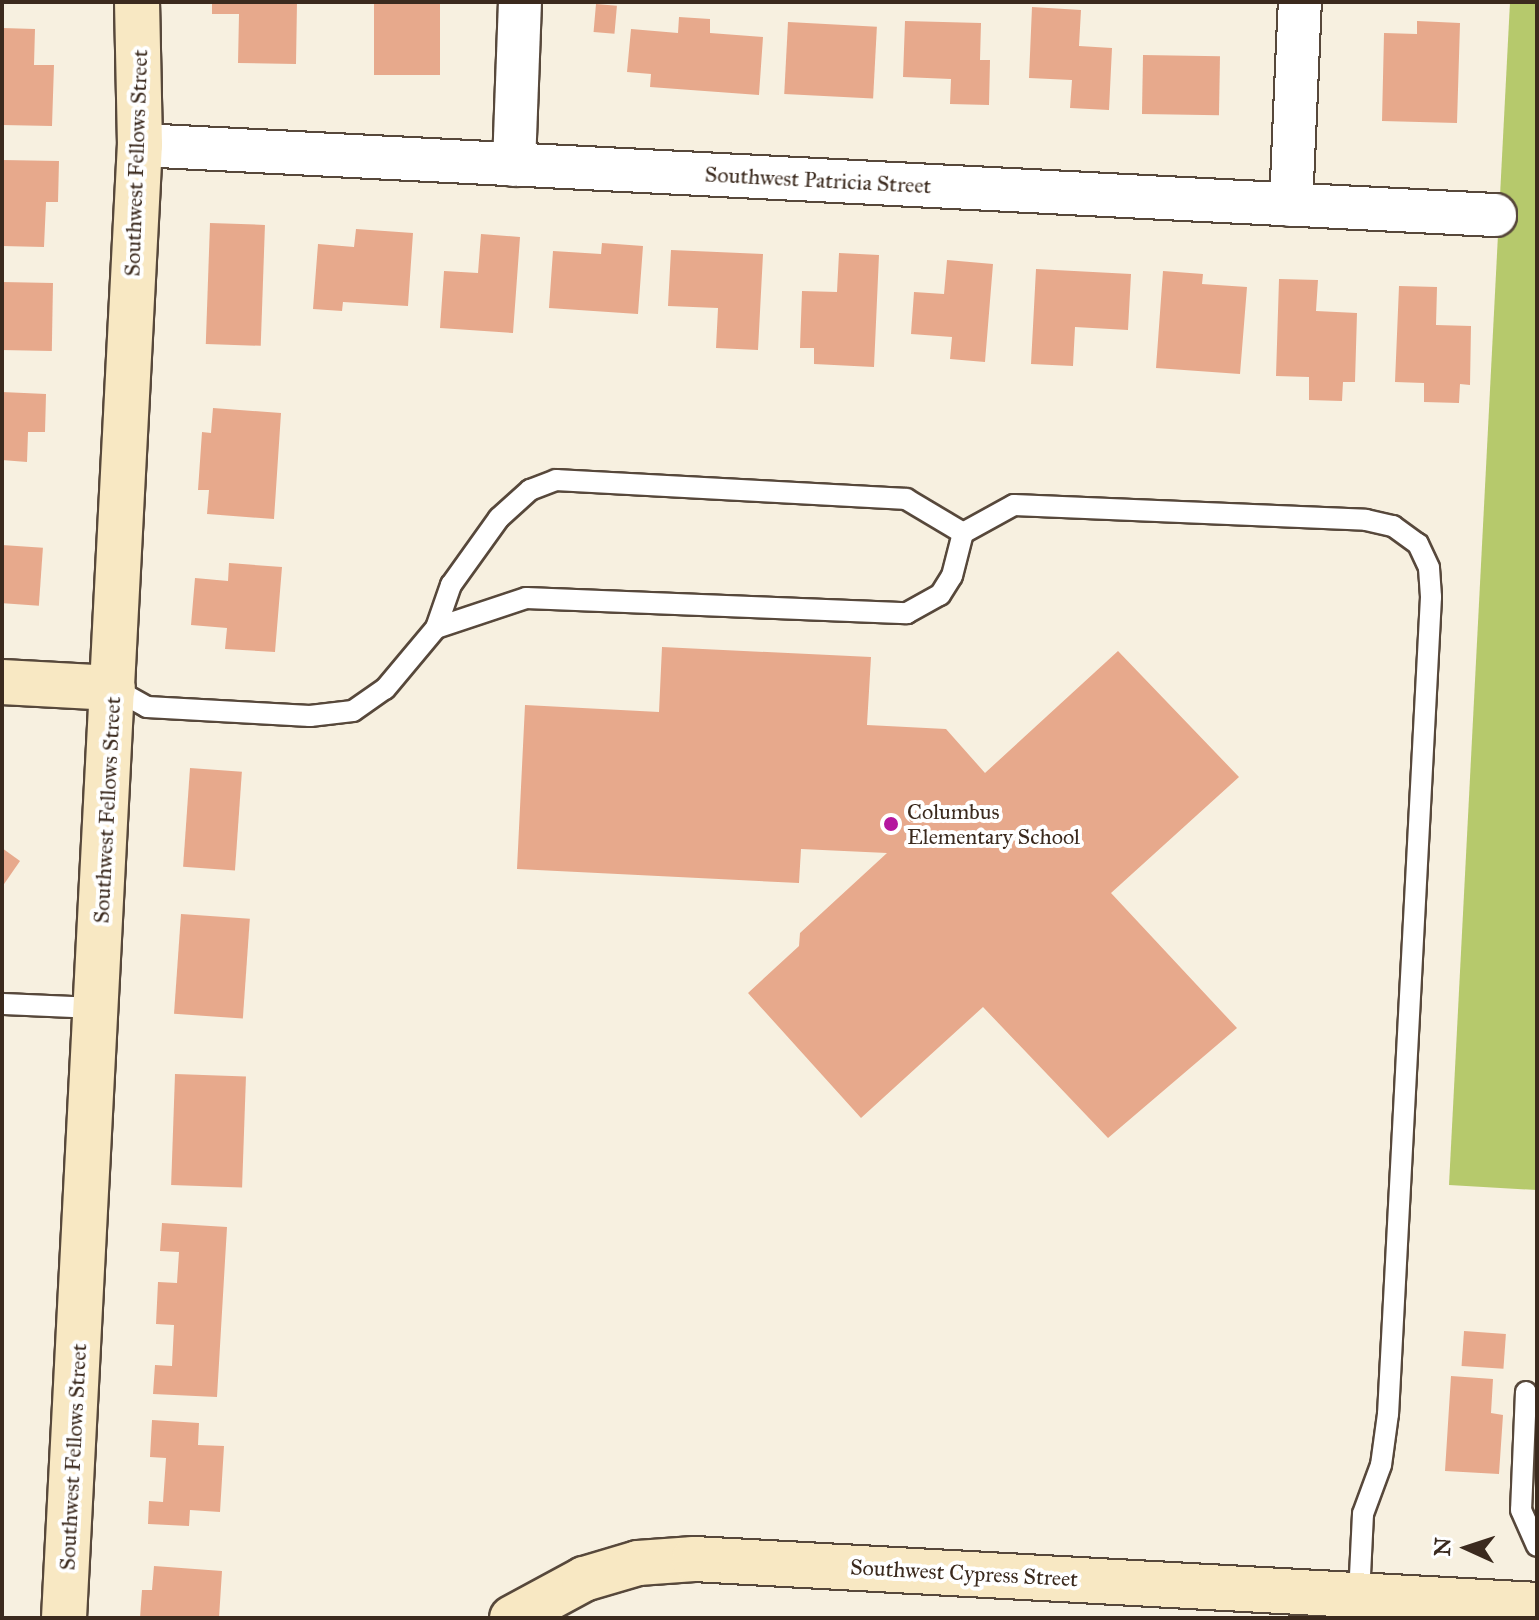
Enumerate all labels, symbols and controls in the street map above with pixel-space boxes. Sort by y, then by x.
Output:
street label: Southwest Fellows Street [119,49,153,277]
street label: Southwest Patricia Street [704,161,932,199]
street label: Southwest Fellows Street [88,696,126,924]
place label: Columbus Elementary School [907,798,1080,850]
marker: Columbus Elementary School [882,815,900,833]
street label: Southwest Fellows Street [54,1343,92,1571]
north arrow [1427,1508,1507,1588]
text: N [1429,1537,1457,1557]
street label: Southwest Cypress Street [849,1554,1079,1592]

